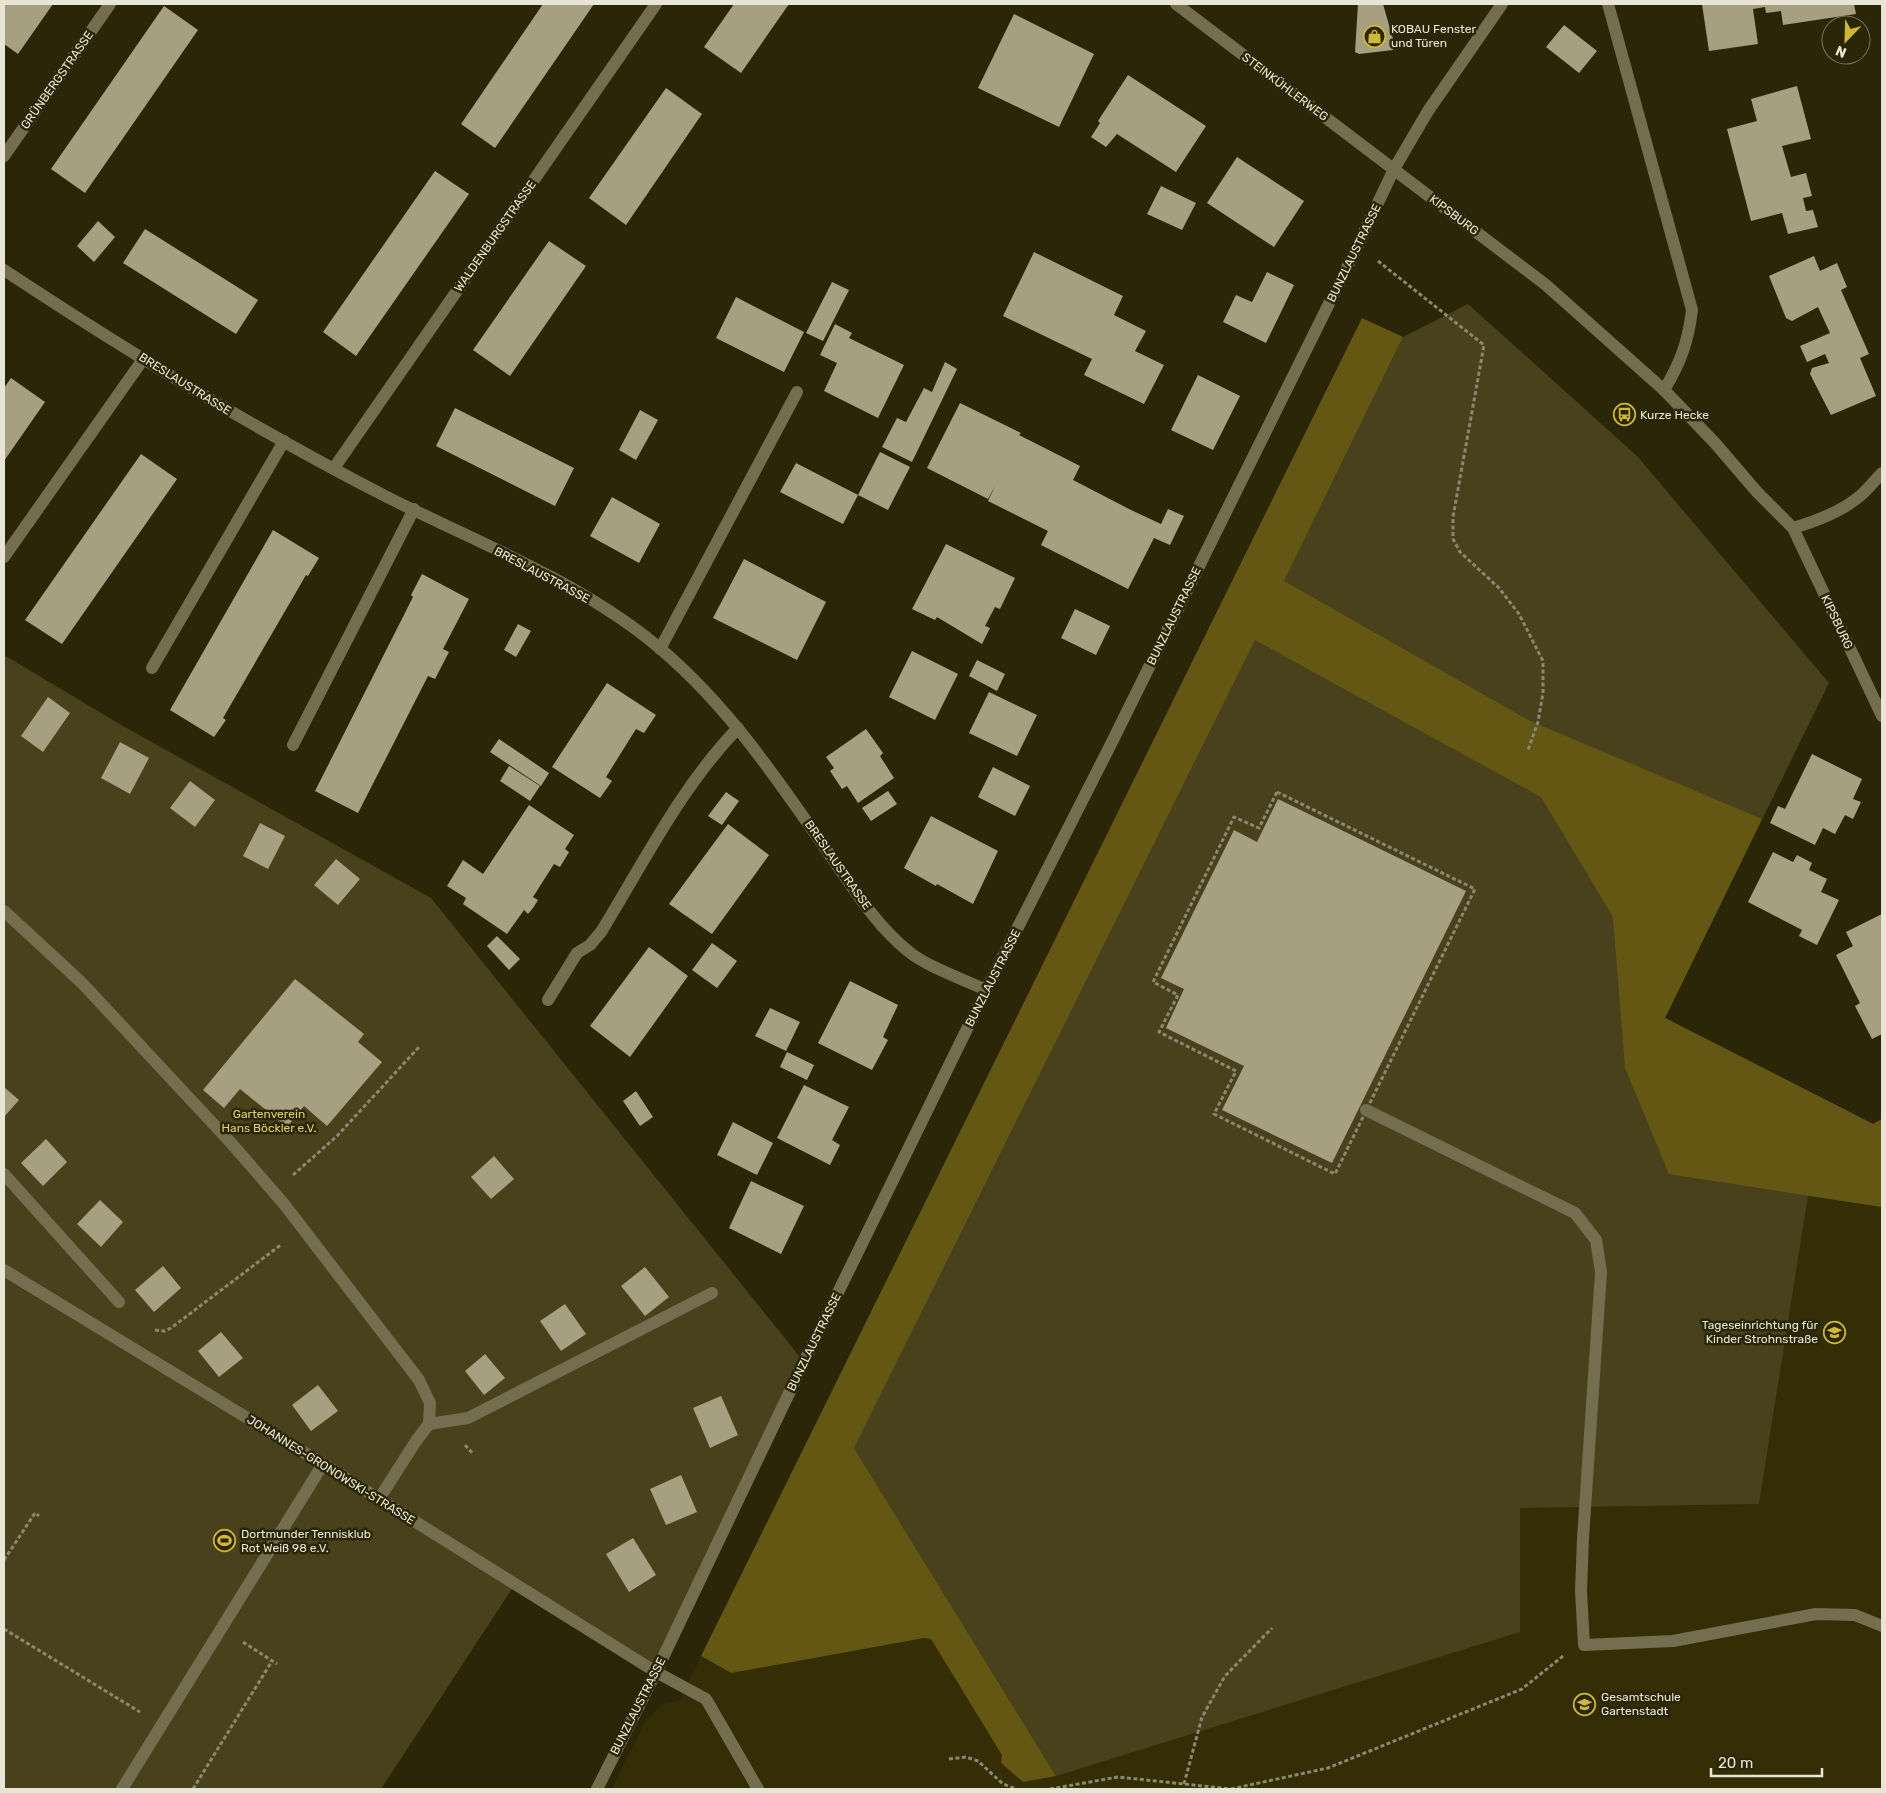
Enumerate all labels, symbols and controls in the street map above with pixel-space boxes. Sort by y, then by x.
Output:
north arrow [1821,15,1871,65]
place label: KOBAU Fenster und Türen [1391,22,1476,50]
shop icon: KOBAU Fenster und Türen [1363,24,1387,48]
street label: GRÜNBERGSTRASSE [18,28,96,132]
text: N [1833,42,1849,61]
street label: STEINKÜHLERWEG [1239,50,1331,124]
street label: WALDENBURGSTRASSE [451,178,539,294]
street label: KIPSBURG [1427,192,1481,238]
street label: BUNZLAUSTRASSE [1324,202,1384,304]
street label: BRESLAUSTRASSE [136,350,234,418]
bus stop icon: Kurze Hecke [1612,403,1636,427]
place label: Kurze Hecke [1640,408,1709,422]
street label: BRESLAUSTRASSE [492,544,592,606]
street label: BUNZLAUSTRASSE [1144,565,1204,667]
street label: KIPSBURG [1818,593,1856,651]
street label: BRESLAUSTRASSE [802,818,874,912]
street label: BUNZLAUSTRASSE [962,927,1024,1029]
park label: Gartenverein Hans Böckler e.V. [221,1107,317,1135]
street label: BUNZLAUSTRASSE [784,1291,844,1393]
place label: Tageseinrichtung für Kinder Strohnstraße [1702,1318,1818,1346]
school or university icon: Tageseinrichtung für Kinder Strohnstraße [1822,1320,1846,1344]
street label: JOHANNES-GRONOWSKI-STRASSE [244,1412,418,1528]
place label: Dortmunder Tennisklub Rot Weiß 98 e.V. [241,1527,371,1555]
sports icon: Dortmunder Tennisklub Rot Weiß 98 e.V. [213,1529,237,1553]
street label: BUNZLAUSTRASSE [607,1655,669,1757]
place label: Gesamtschule Gartenstadt [1601,1690,1681,1718]
school or university icon: Gesamtschule Gartenstadt [1573,1692,1597,1716]
scale bar [1711,1746,1822,1778]
text: 20 m [1718,1754,1753,1772]

